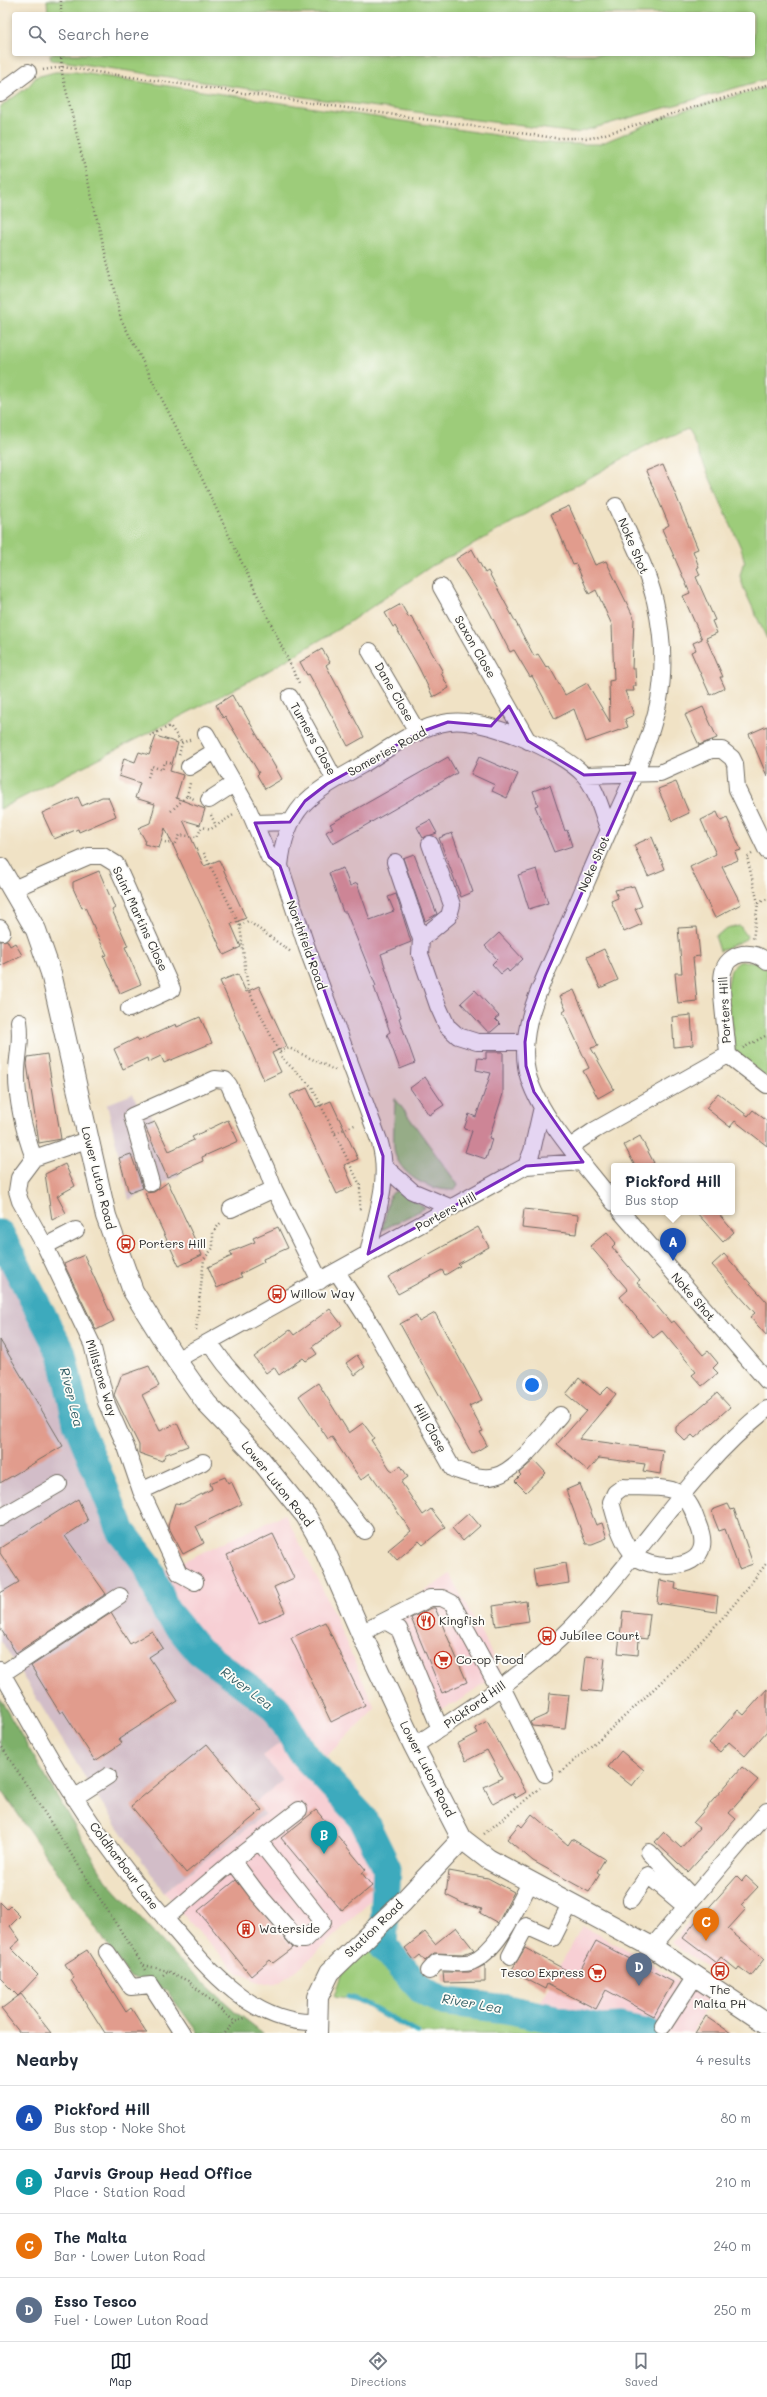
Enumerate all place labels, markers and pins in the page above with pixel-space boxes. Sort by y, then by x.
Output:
pin: A [660,1228,686,1261]
bus stop icon: Porters Hill [116,1234,136,1254]
place label: Porters Hill [139,1235,206,1251]
bus stop icon: Willow Way [267,1284,287,1304]
place label: Willow Way [290,1285,355,1301]
restaurant icon: Kingfish [416,1611,436,1631]
place label: Kingfish [439,1612,485,1628]
bus stop icon: Jubilee Court [537,1626,557,1646]
place label: Jubilee Court [560,1627,640,1643]
supermarket icon: Co-op Food [433,1650,453,1670]
place label: Co-op Food [456,1651,524,1667]
pin: B [311,1821,337,1854]
pin: C [693,1908,719,1941]
building icon: Waterside [236,1919,256,1939]
place label: Waterside [259,1920,320,1936]
pin: D [626,1953,652,1986]
bus stop icon: The Malta PH [710,1961,730,1981]
supermarket icon: Tesco Express [587,1963,607,1983]
place label: Tesco Express [501,1964,584,1980]
place label: The Malta PH [694,1981,746,2011]

